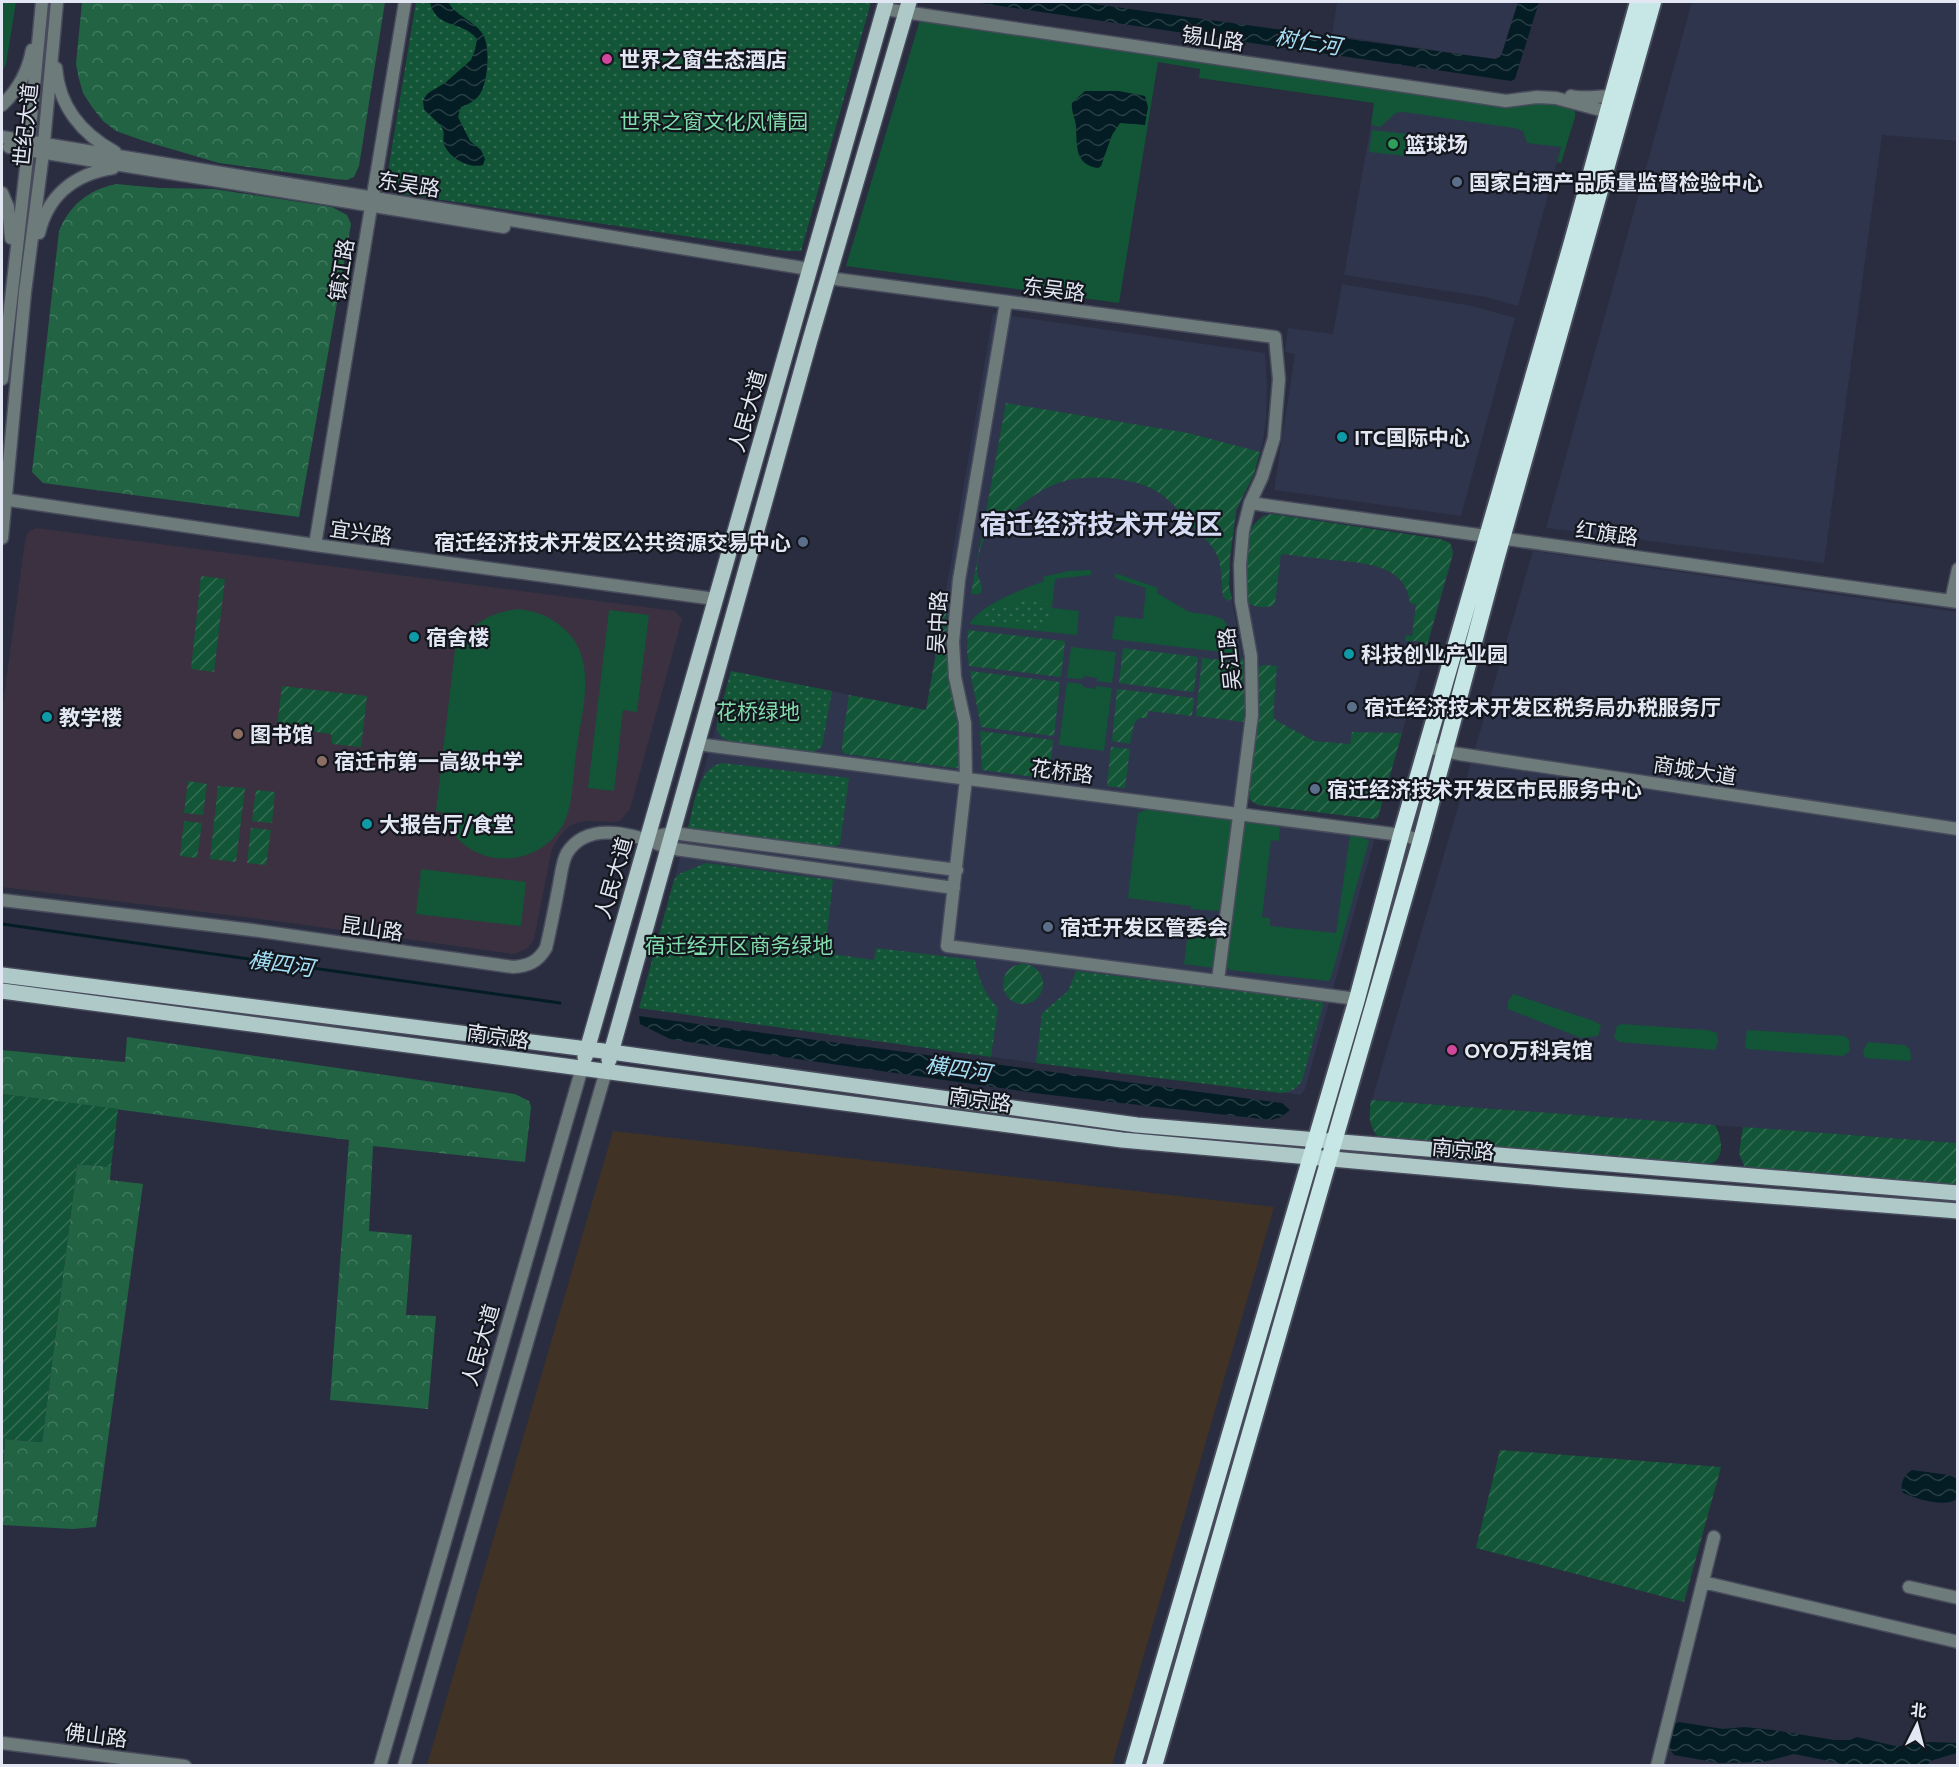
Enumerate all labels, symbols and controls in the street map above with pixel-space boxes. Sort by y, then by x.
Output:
street label: 锡山路 [1180,22,1246,54]
water label: 树仁河 [1273,23,1346,59]
place label: 世界之窗生态酒店 [619,47,787,71]
marker: 世界之窗生态酒店 [600,52,614,66]
street label: 世纪大道 [9,82,41,168]
park label: 世界之窗文化风情园 [620,109,809,133]
place label: 篮球场 [1405,132,1468,156]
marker: 篮球场 [1386,137,1400,151]
street label: 东吴路 [376,167,442,201]
place label: 国家白酒产品质量监督检验中心 [1469,170,1763,194]
marker: 国家白酒产品质量监督检验中心 [1450,175,1464,189]
street label: 镇江路 [324,237,358,303]
street label: 东吴路 [1021,273,1087,305]
street label: 人民大道 [724,367,770,455]
place label: ITC国际中心 [1354,425,1470,449]
marker: ITC国际中心 [1335,430,1349,444]
district label: 宿迁经济技术开发区 [980,509,1223,539]
street label: 宜兴路 [328,516,394,548]
street label: 红旗路 [1574,517,1640,549]
place label: 宿迁经济技术开发区公共资源交易中心 [434,530,791,554]
marker: 宿迁经济技术开发区公共资源交易中心 [796,535,810,549]
street label: 吴中路 [923,590,951,654]
place label: 宿舍楼 [426,625,489,649]
street label: 吴江路 [1214,626,1244,692]
marker: 宿舍楼 [407,630,421,644]
place label: 科技创业产业园 [1361,642,1508,666]
marker: 科技创业产业园 [1342,647,1356,661]
place label: 宿迁经济技术开发区税务局办税服务厅 [1364,695,1721,719]
park label: 花桥绿地 [716,699,800,723]
marker: 宿迁经济技术开发区税务局办税服务厅 [1345,700,1359,714]
place label: 教学楼 [59,705,122,729]
marker: 教学楼 [40,710,54,724]
place label: 图书馆 [250,722,313,746]
marker: 图书馆 [231,727,245,741]
place label: 宿迁市第一高级中学 [334,749,523,773]
street label: 商城大道 [1652,752,1738,788]
marker: 宿迁市第一高级中学 [315,754,329,768]
street label: 花桥路 [1029,755,1095,787]
place label: 宿迁经济技术开发区市民服务中心 [1327,777,1642,801]
marker: 宿迁经济技术开发区市民服务中心 [1308,782,1322,796]
place label: 大报告厅/食堂 [379,812,514,836]
marker: 大报告厅/食堂 [360,817,374,831]
street label: 人民大道 [590,834,636,922]
street label: 昆山路 [339,912,405,944]
place label: 宿迁开发区管委会 [1060,915,1228,939]
marker: 宿迁开发区管委会 [1041,920,1055,934]
park label: 宿迁经开区商务绿地 [645,933,834,957]
water label: 横四河 [247,946,319,981]
street label: 南京路 [465,1020,531,1052]
place label: OYO万科宾馆 [1464,1038,1593,1062]
marker: OYO万科宾馆 [1445,1043,1459,1057]
water label: 横四河 [924,1051,996,1086]
street label: 南京路 [947,1083,1013,1115]
street label: 南京路 [1431,1134,1495,1164]
street label: 人民大道 [457,1301,503,1389]
north arrow [1887,1695,1947,1755]
text: 北 [1910,1700,1927,1720]
street label: 佛山路 [63,1719,129,1751]

